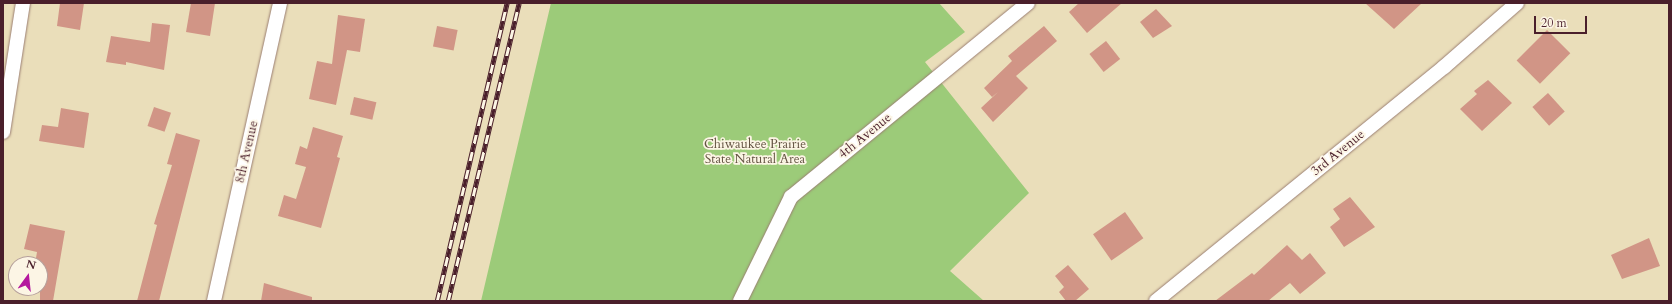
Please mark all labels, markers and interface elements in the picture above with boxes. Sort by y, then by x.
scale bar [1536,8,1589,34]
text: 20 m [1541,15,1567,31]
street label: 4th Avenue [835,110,895,162]
street label: 8th Avenue [232,119,262,185]
street label: 3rd Avenue [1308,127,1368,179]
park label: Chiwaukee Prairie State Natural Area [704,137,806,168]
north arrow [8,256,48,296]
text: N [24,256,38,273]

